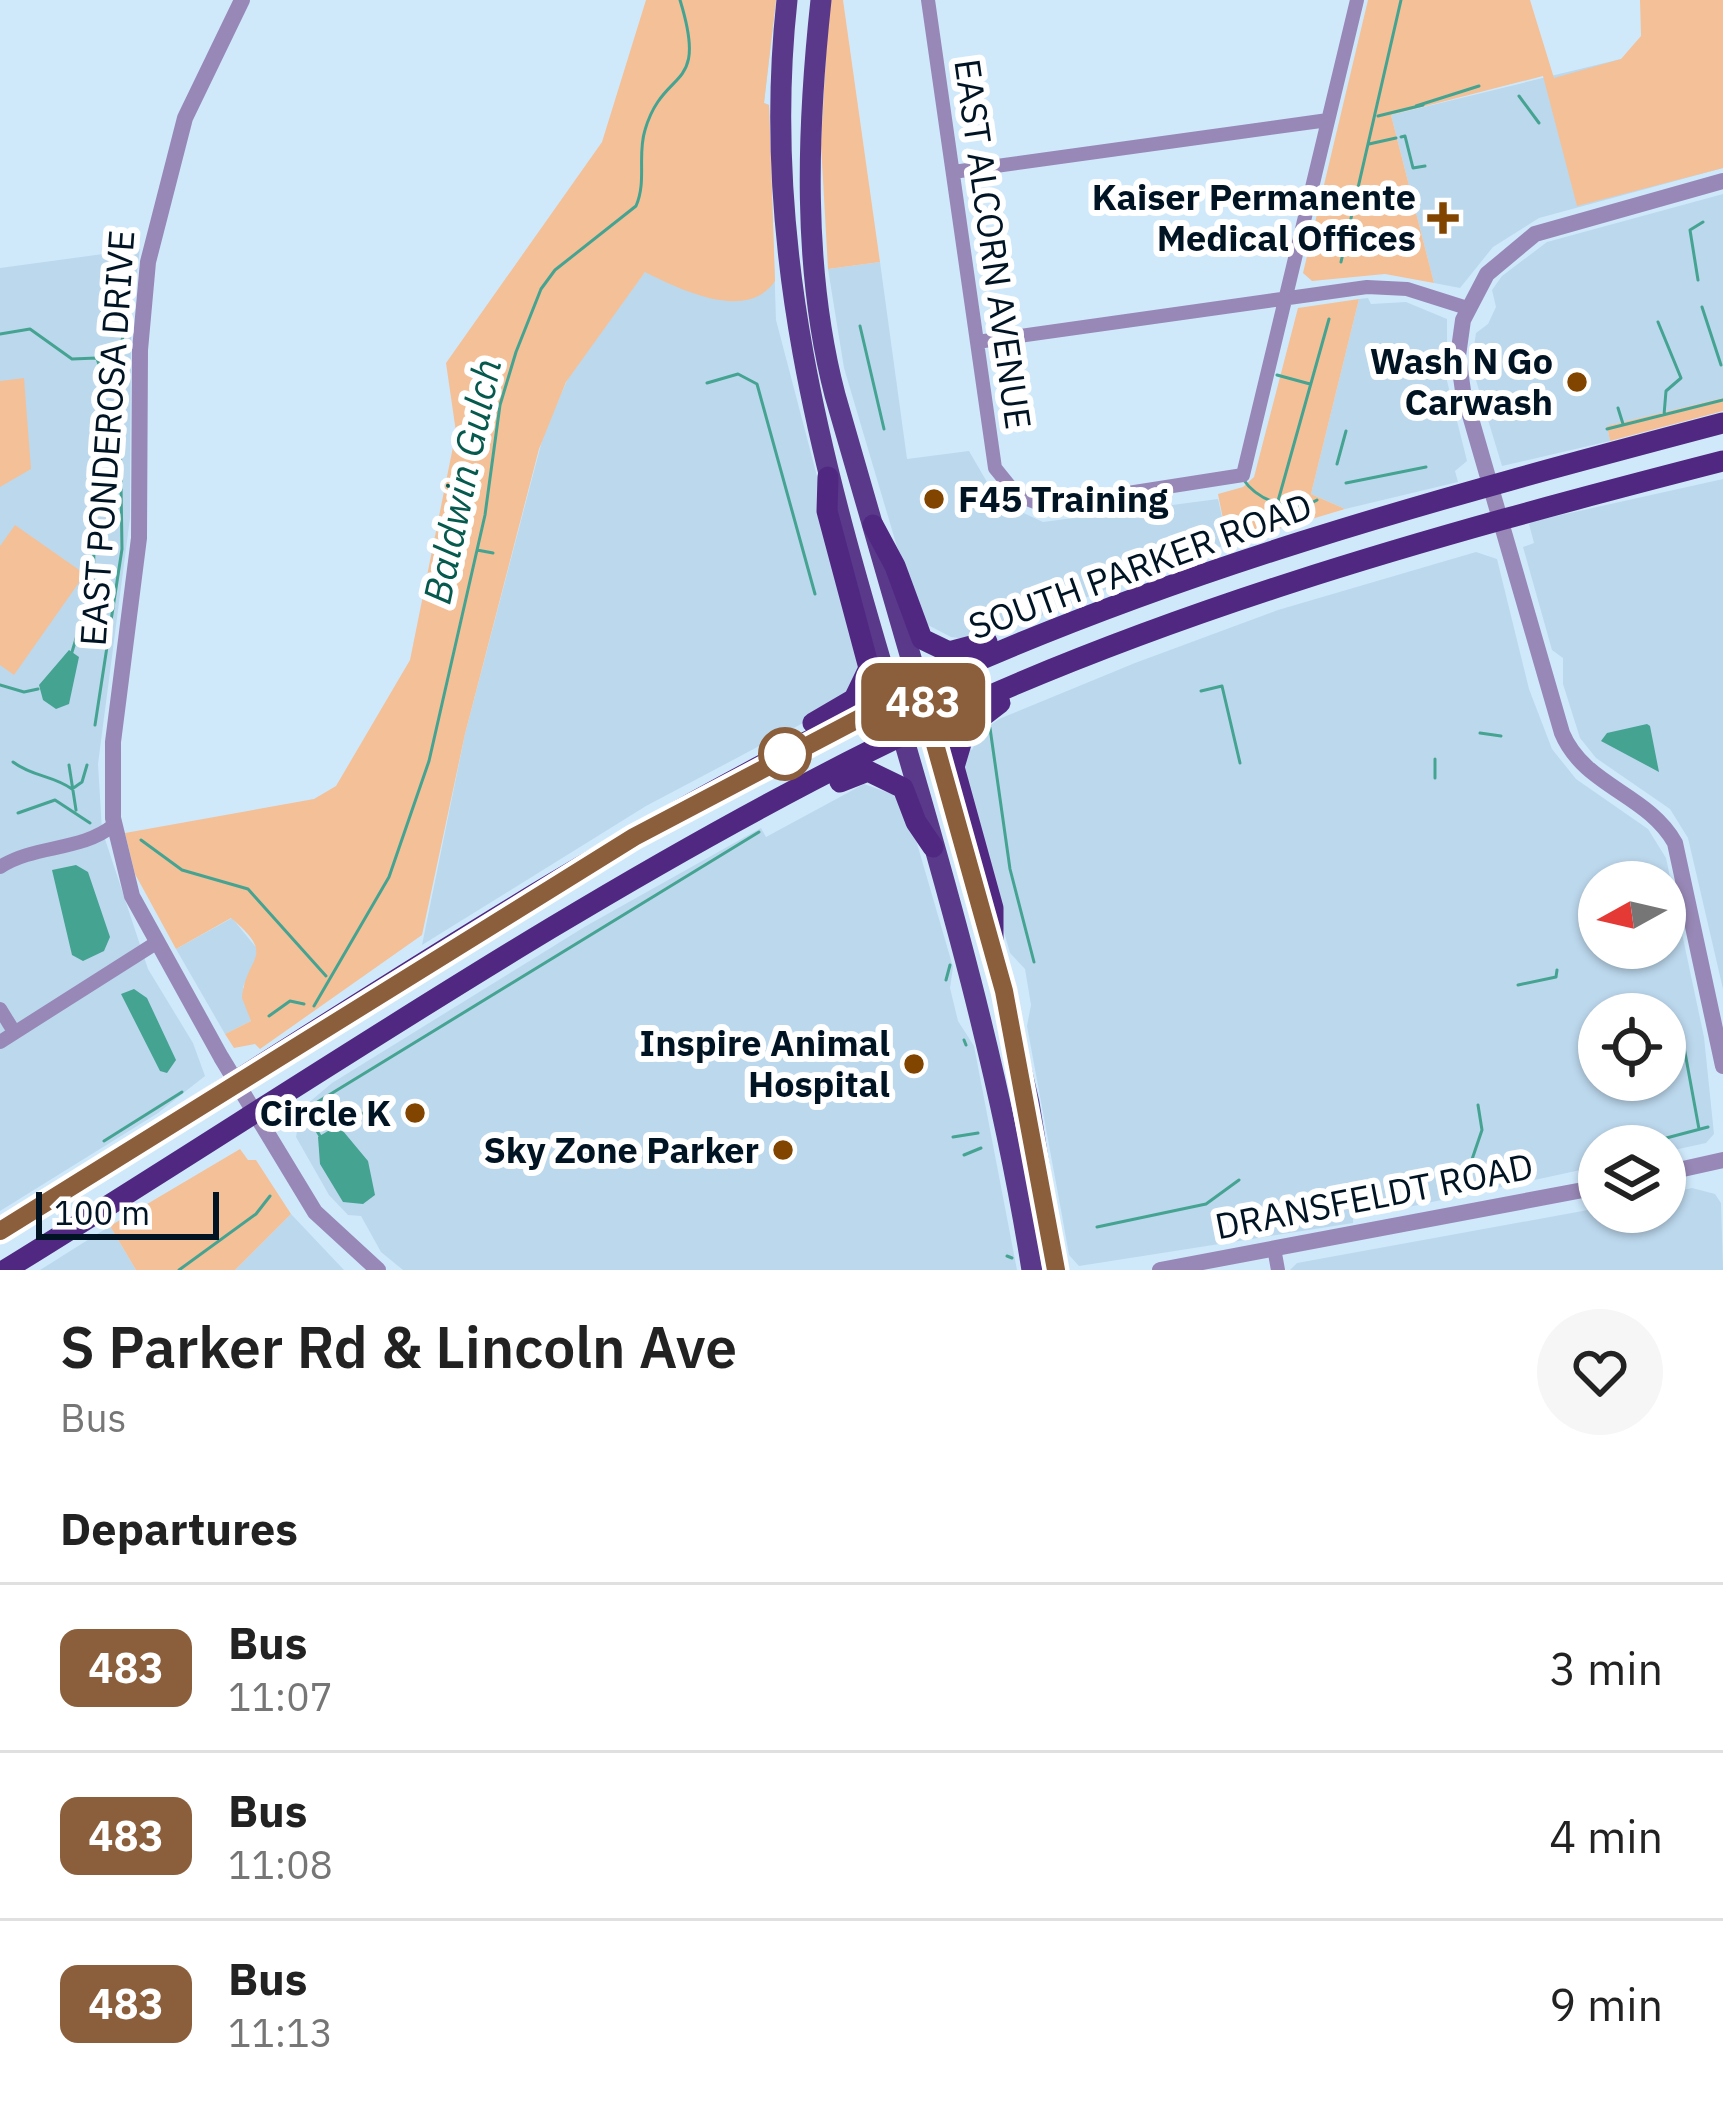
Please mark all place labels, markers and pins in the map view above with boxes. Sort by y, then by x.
place label: Kaiser Permanente Medical Offices [1092,173,1416,261]
marker: Kaiser Permanente Medical Offices [1427,202,1459,234]
place label: Wash N Go Carwash [1370,337,1553,425]
marker: Wash N Go Carwash [1564,369,1590,395]
place label: F45 Training [958,475,1168,522]
marker: F45 Training [921,486,947,512]
unlabelled marker [760,729,810,779]
place label: Inspire Animal Hospital [640,1019,890,1107]
marker: Inspire Animal Hospital [901,1051,927,1077]
place label: Circle K [260,1089,391,1136]
marker: Circle K [402,1100,428,1126]
place label: Sky Zone Parker [483,1126,759,1173]
marker: Sky Zone Parker [770,1137,796,1163]

